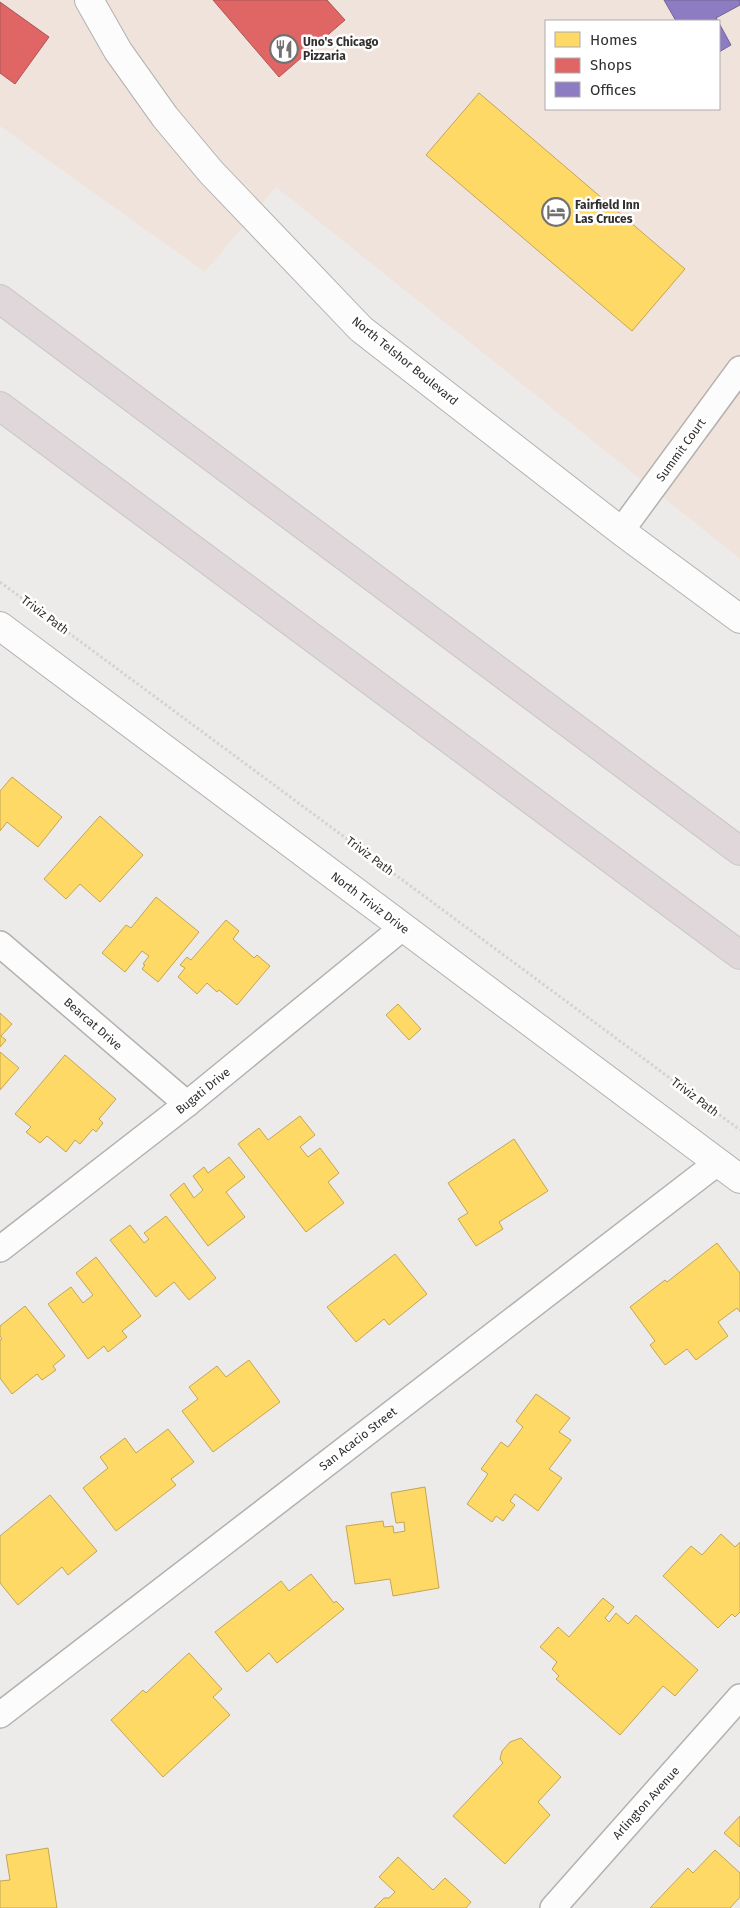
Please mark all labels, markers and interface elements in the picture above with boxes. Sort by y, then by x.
legend [545,20,720,110]
text: Homes [590,31,637,49]
restaurant icon: Uno's Chicago Pizzaria [269,34,299,64]
place label: Uno's Chicago Pizzaria [303,35,379,63]
text: Shops [590,56,632,74]
text: Offices [590,81,636,99]
hotel icon: Fairfield Inn Las Cruces [541,197,571,227]
place label: Fairfield Inn Las Cruces [575,198,640,226]
street label: North Telshor Boulevard [349,314,461,408]
street label: Summit Court [653,415,709,484]
street label: Triviz Path [19,593,71,637]
street label: Triviz Path [344,834,396,878]
street label: North Triviz Drive [328,869,412,937]
street label: Bearcat Drive [61,995,125,1053]
street label: Bugati Drive [173,1065,233,1117]
street label: Triviz Path [669,1075,721,1119]
street label: San Acacio Street [317,1404,400,1474]
street label: Arlington Avenue [610,1764,682,1842]

